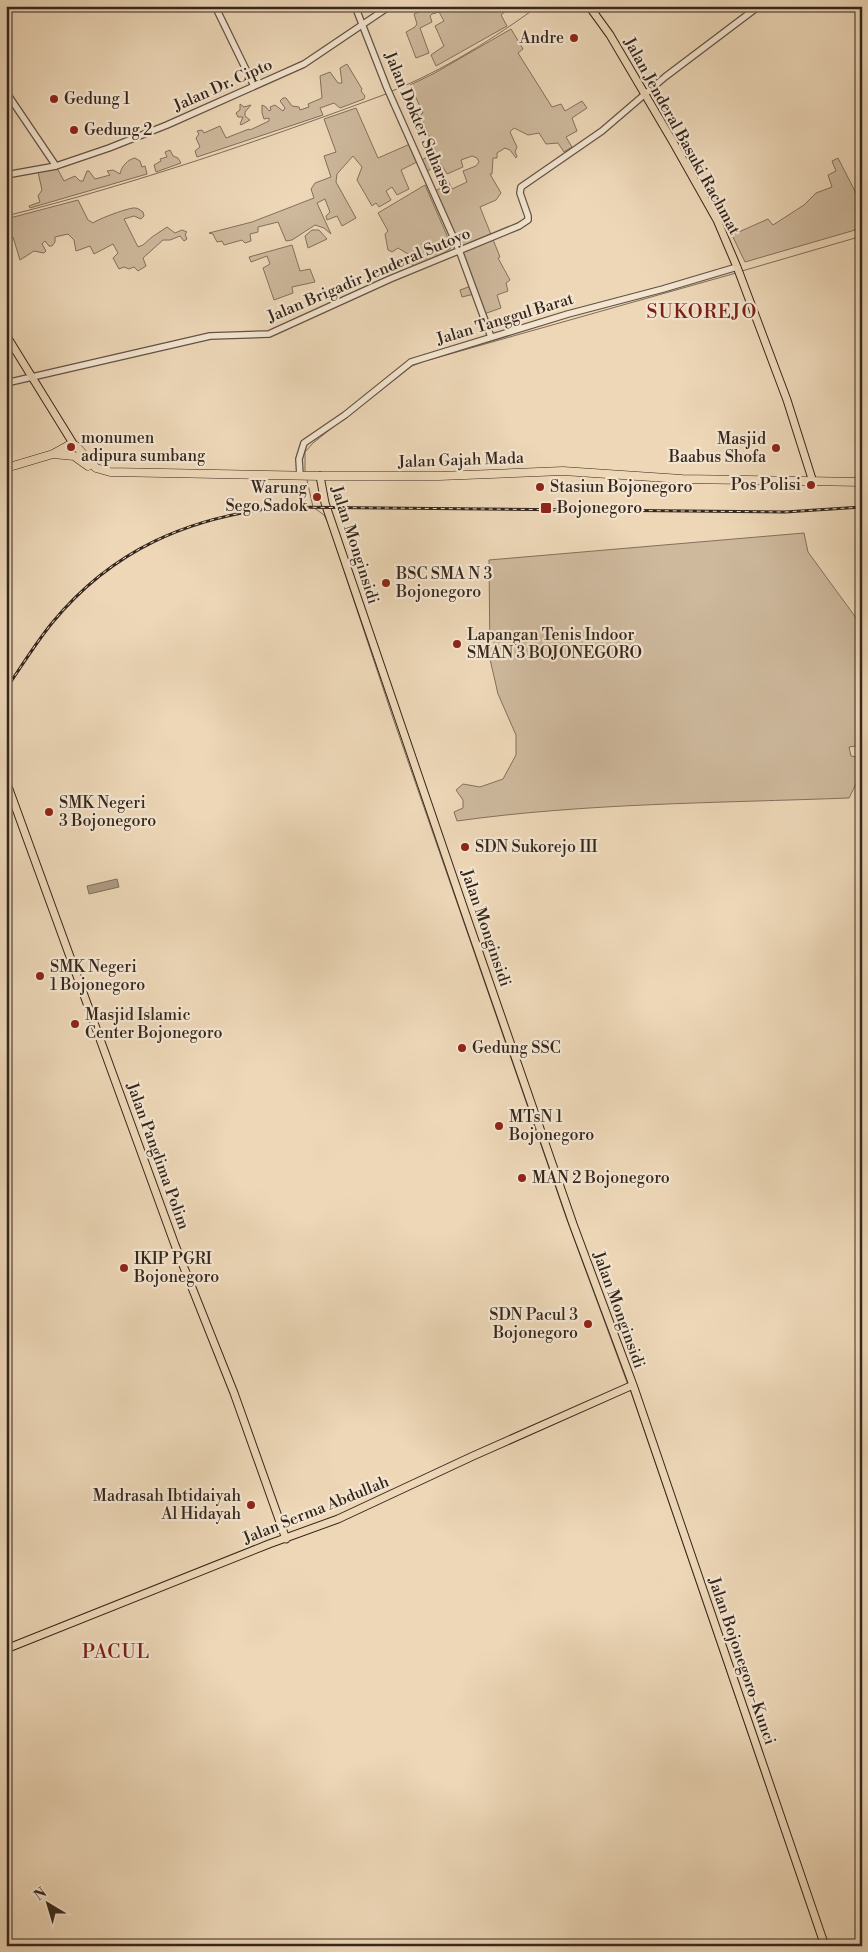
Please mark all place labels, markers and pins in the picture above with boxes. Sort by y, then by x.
place label: Andre [519,28,564,48]
marker: Andre [568,32,580,44]
place label: Gedung 1 [64,89,130,109]
marker: Gedung 1 [48,93,60,105]
place label: Gedung 2 [84,120,152,140]
marker: Gedung 2 [68,124,80,136]
place label: monumen adipura sumbang [81,428,206,466]
place label: Masjid Baabus Shofa [668,429,767,467]
marker: monumen adipura sumbang [65,441,77,453]
marker: Masjid Baabus Shofa [770,442,782,454]
place label: Pos Polisi [731,475,801,495]
place label: Stasiun Bojonegoro [550,477,693,497]
place label: Warung Sego Sadok [225,478,309,516]
marker: Pos Polisi [805,479,817,491]
marker: Stasiun Bojonegoro [534,481,546,493]
marker: Warung Sego Sadok [311,491,323,503]
place label: Bojonegoro [556,498,642,518]
marker: Bojonegoro [539,501,553,515]
place label: BSC SMA N 3 Bojonegoro [395,564,493,602]
marker: BSC SMA N 3 Bojonegoro [380,577,392,589]
place label: Lapangan Tenis Indoor SMAN 3 BOJONEGORO [467,625,642,663]
marker: Lapangan Tenis Indoor SMAN 3 BOJONEGORO [451,638,463,650]
place label: SMK Negeri 3 Bojonegoro [59,793,156,831]
marker: SMK Negeri 3 Bojonegoro [43,806,55,818]
place label: SDN Sukorejo III [475,837,598,857]
marker: SDN Sukorejo III [459,841,471,853]
place label: SMK Negeri 1 Bojonegoro [50,957,145,995]
marker: SMK Negeri 1 Bojonegoro [34,970,46,982]
place label: Masjid Islamic Center Bojonegoro [85,1005,223,1043]
marker: Masjid Islamic Center Bojonegoro [69,1018,81,1030]
place label: Gedung SSC [472,1038,561,1058]
marker: Gedung SSC [456,1042,468,1054]
place label: MTsN 1 Bojonegoro [508,1107,594,1145]
marker: MTsN 1 Bojonegoro [493,1120,505,1132]
place label: MAN 2 Bojonegoro [532,1168,670,1188]
marker: MAN 2 Bojonegoro [516,1172,528,1184]
place label: IKIP PGRI Bojonegoro [133,1249,219,1287]
marker: IKIP PGRI Bojonegoro [118,1262,130,1274]
place label: SDN Pacul 3 Bojonegoro [489,1305,578,1343]
marker: SDN Pacul 3 Bojonegoro [582,1318,594,1330]
place label: Madrasah Ibtidaiyah Al Hidayah [93,1486,241,1524]
marker: Madrasah Ibtidaiyah Al Hidayah [245,1499,257,1511]

